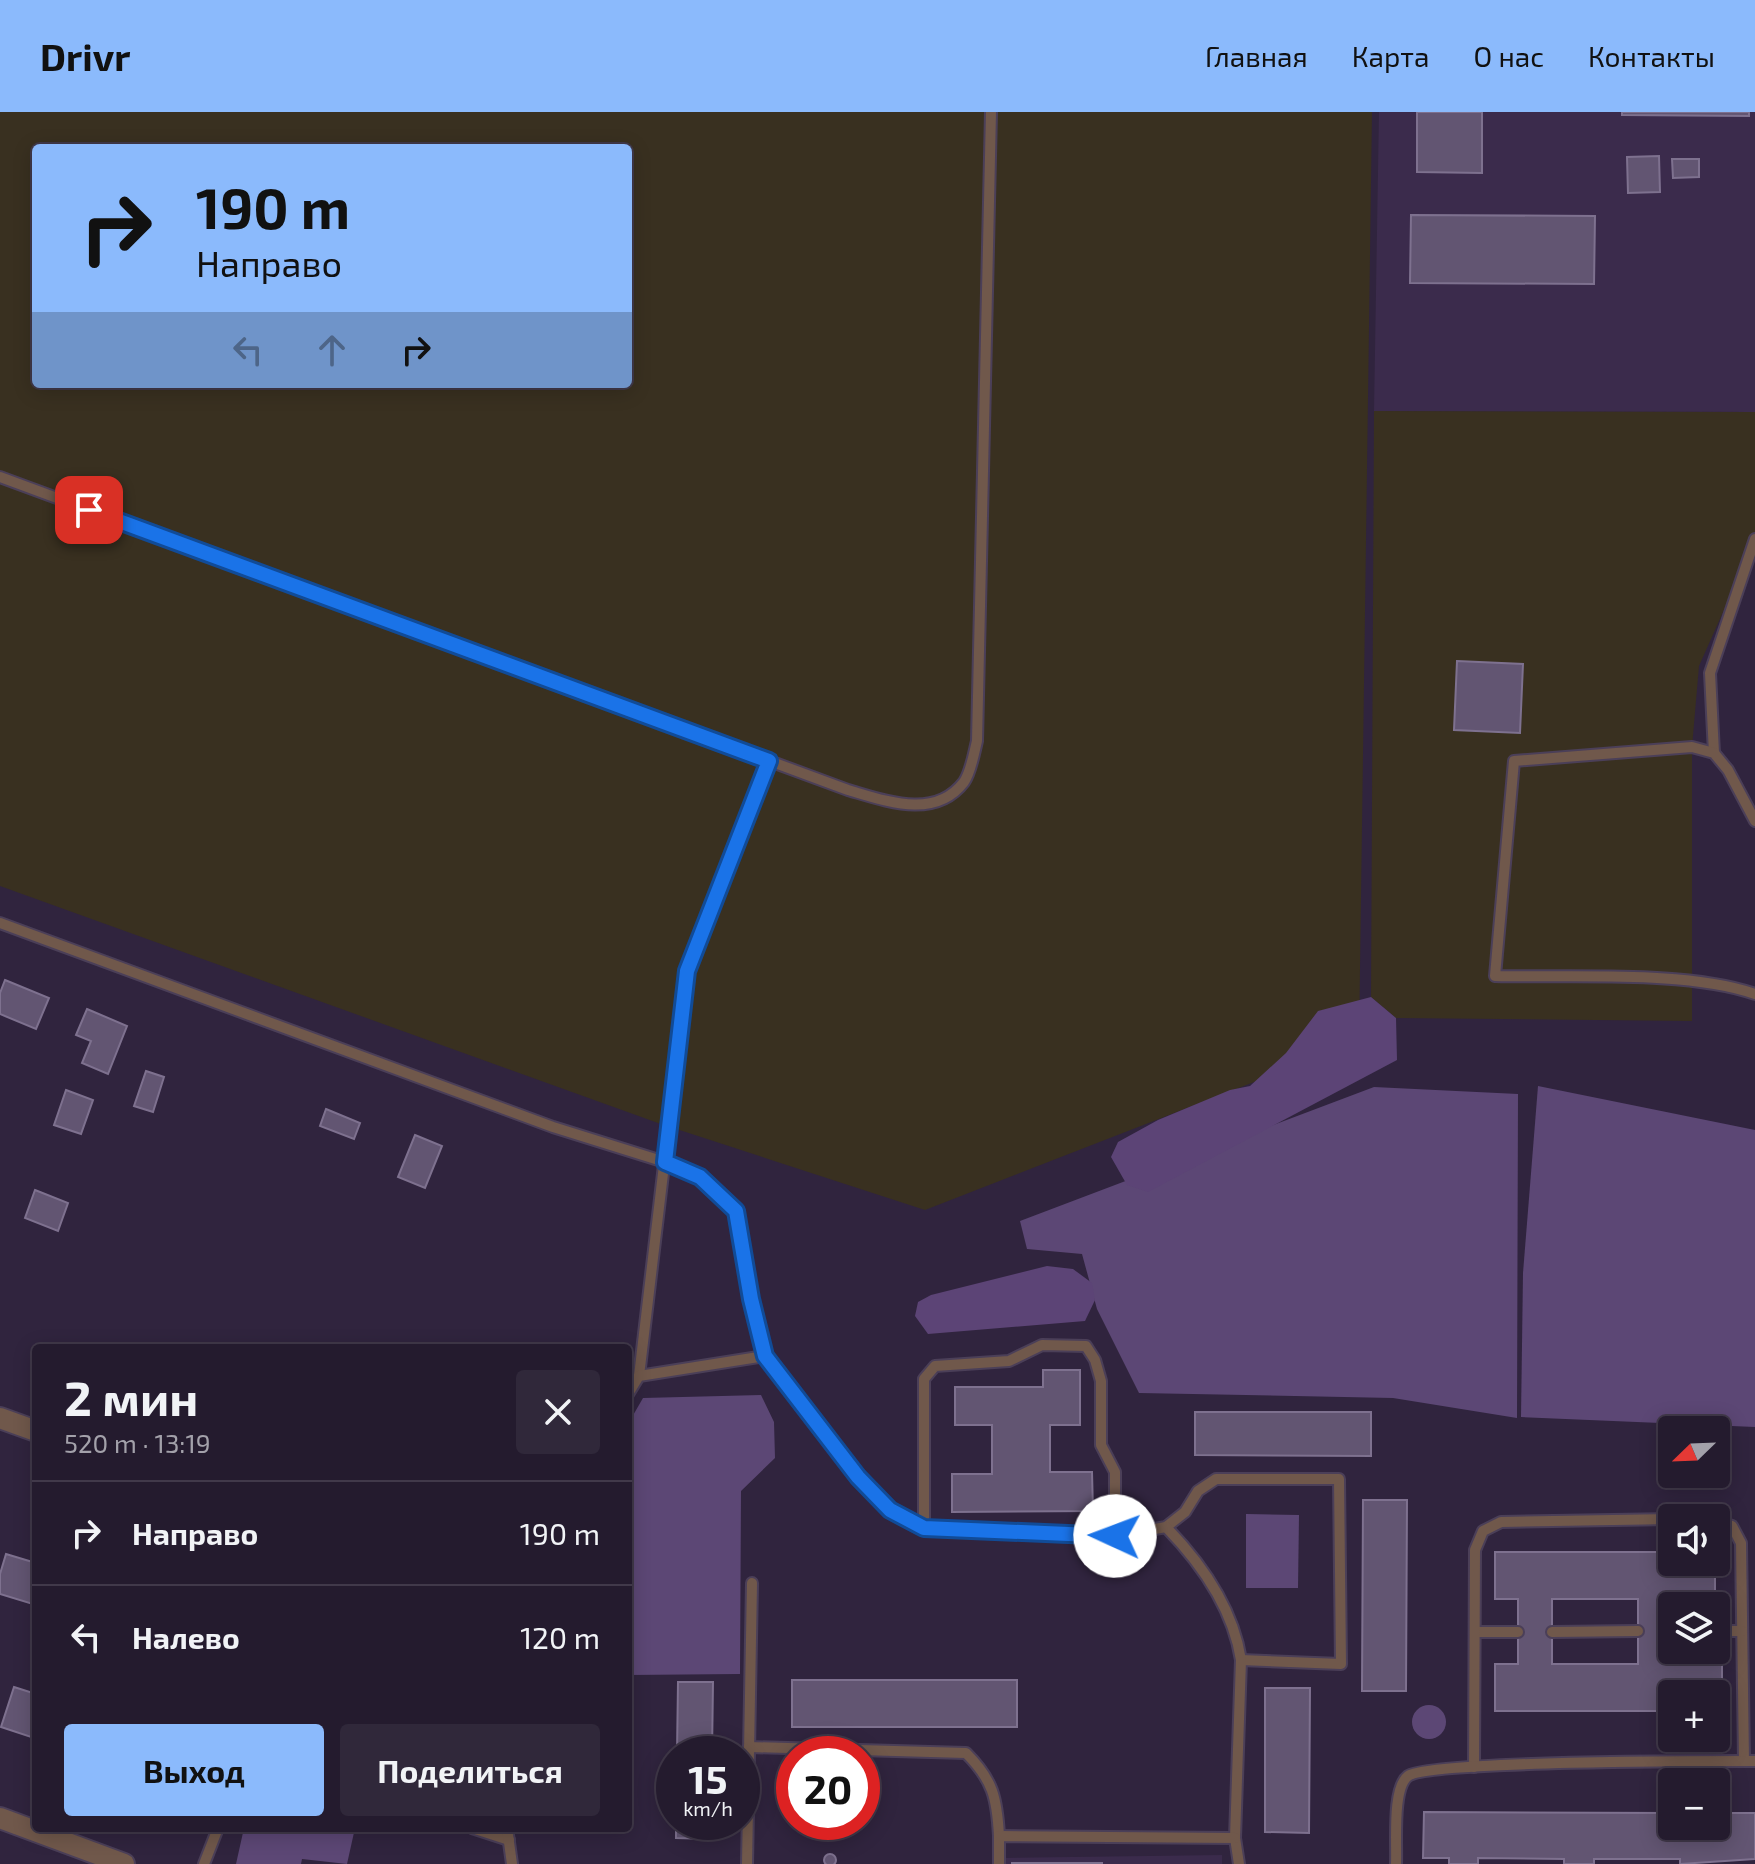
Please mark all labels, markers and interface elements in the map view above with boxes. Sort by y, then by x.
text: Drivr [40,33,130,79]
text: Главная [1205,39,1308,73]
text: Карта [1352,39,1430,73]
text: О нас [1474,39,1544,73]
text: Контакты [1588,39,1715,73]
text: 190 m [196,173,350,240]
icon: right [64,176,168,280]
text: Направо [196,241,342,284]
icon: left [226,328,270,372]
icon: ahead [310,328,354,372]
icon: right [394,328,438,372]
pin [55,476,123,544]
icon: arrive [67,488,111,532]
text: 2 мин [64,1368,198,1426]
button: close [516,1370,600,1454]
north arrow [1658,1416,1730,1488]
map controls [1658,1416,1730,1840]
text: 520 m · 13:19 [64,1427,211,1458]
position arrow [1073,1494,1157,1578]
button: sound [1658,1504,1730,1576]
icon: right [64,1511,108,1555]
text: Направо [132,1515,258,1551]
text: 190 m [520,1515,600,1551]
button: layers [1658,1592,1730,1664]
icon: left [64,1615,108,1659]
text: Налево [132,1619,240,1655]
text: 120 m [520,1619,600,1655]
button: + [1658,1680,1730,1752]
button: Выход [64,1724,324,1816]
button: Поделиться [340,1724,600,1816]
speed limit sign: 20 [776,1736,880,1840]
text: 15 [688,1754,728,1802]
button: − [1658,1768,1730,1840]
text: km/h [683,1796,733,1820]

